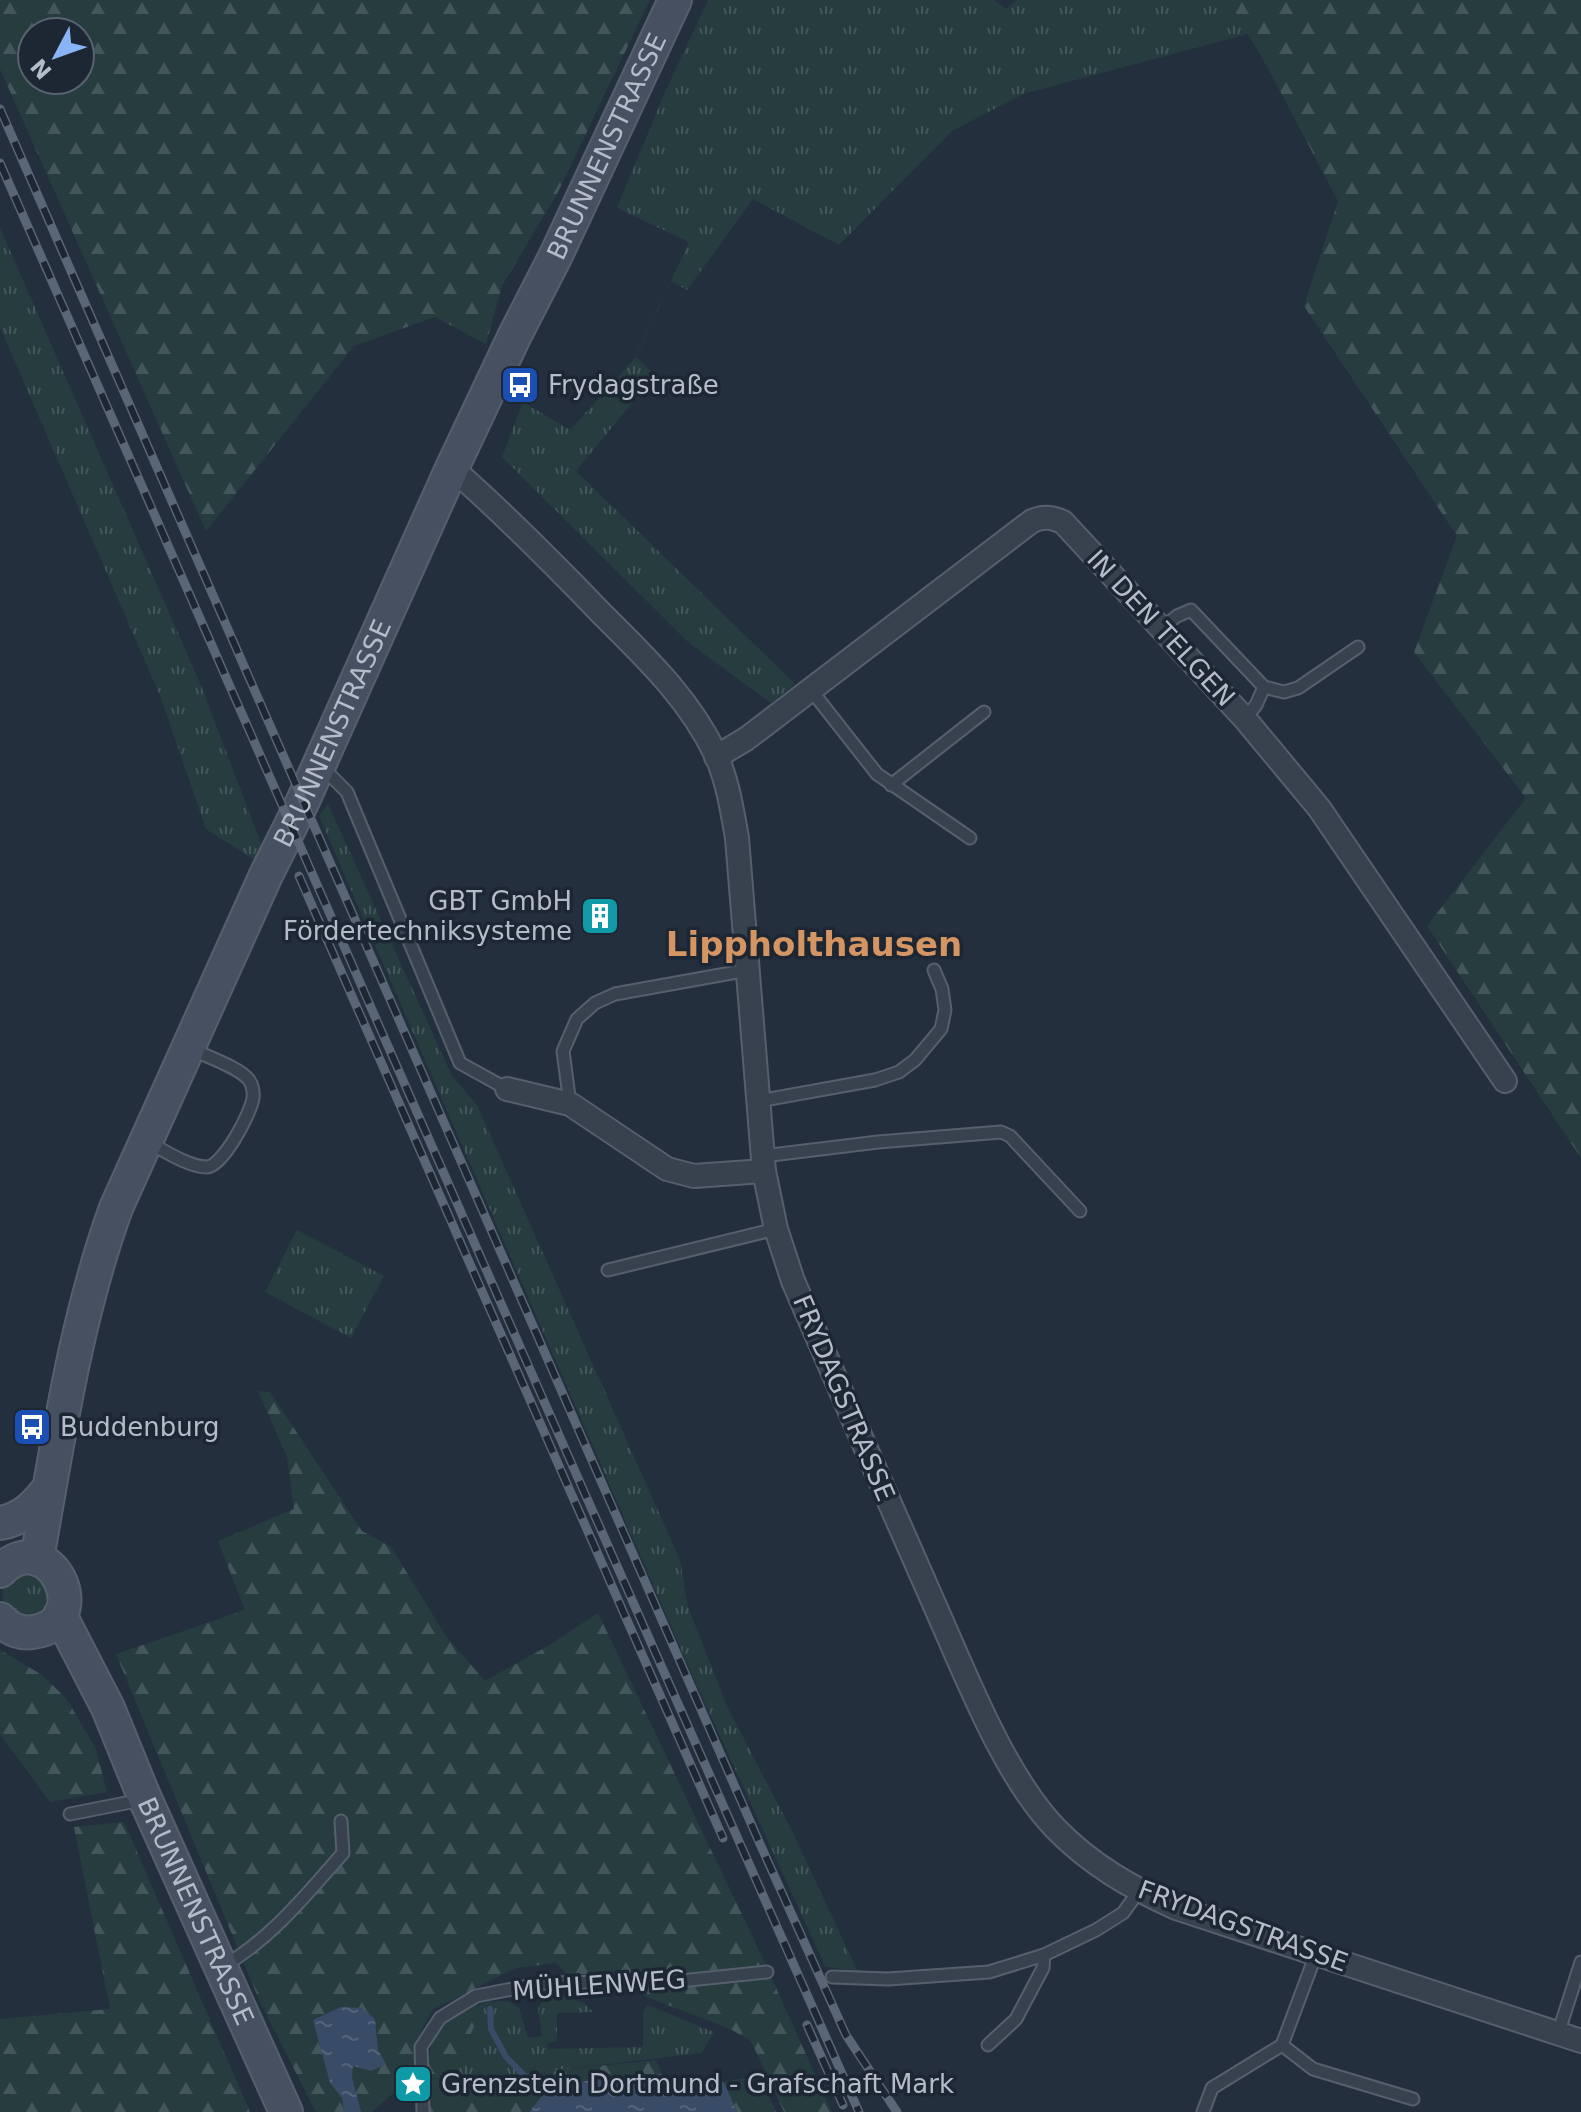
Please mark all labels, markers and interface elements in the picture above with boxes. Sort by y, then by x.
north arrow [16,16,96,96]
street label: BRUNNENSTRASSE [541,28,672,264]
text: N [26,54,57,84]
bus stop icon: Frydagstraße [499,364,541,406]
place label: Frydagstraße [548,370,719,400]
street label: IN DEN TELGEN [1081,544,1241,712]
street label: BRUNNENSTRASSE [267,615,397,852]
place label: GBT GmbH Fördertechniksysteme [283,886,572,946]
building icon: GBT GmbH Fördertechniksysteme [579,895,621,937]
district label: Lippholthausen [666,924,962,964]
street label: FRYDAGSTRASSE [787,1290,901,1506]
bus stop icon: Buddenburg [11,1406,53,1448]
place label: Buddenburg [60,1412,220,1442]
street label: BRUNNENSTRASSE [131,1793,260,2030]
street label: FRYDAGSTRASSE [1134,1874,1352,1978]
street label: MÜHLENWEG [511,1963,687,2006]
place icon: Grenzstein Dortmund - Grafschaft Mark [392,2063,434,2105]
place label: Grenzstein Dortmund - Grafschaft Mark [441,2069,954,2099]

